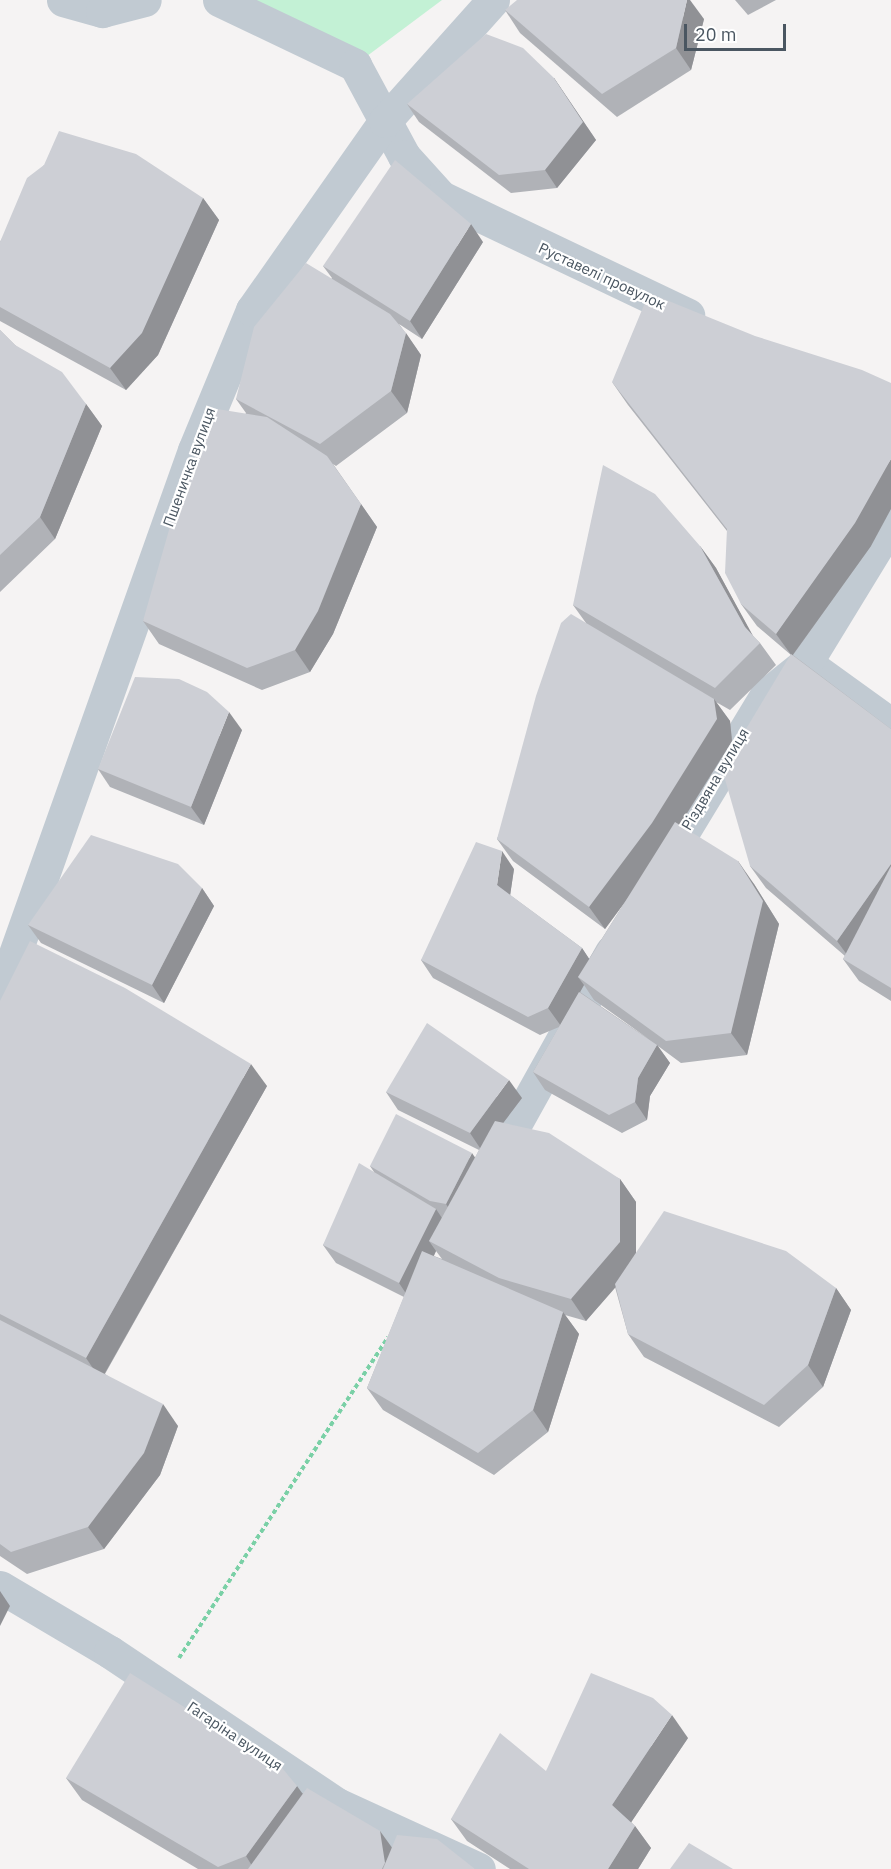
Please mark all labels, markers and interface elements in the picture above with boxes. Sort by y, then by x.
scale bar [687,12,789,50]
text: 20 m [695,23,737,46]
street label: Руставелі провулок [536,239,668,313]
street label: Пшеничка вулиця [159,405,219,529]
street label: Різдвяна вулиця [677,725,753,833]
street label: Гагаріна вулиця [184,1697,286,1775]

